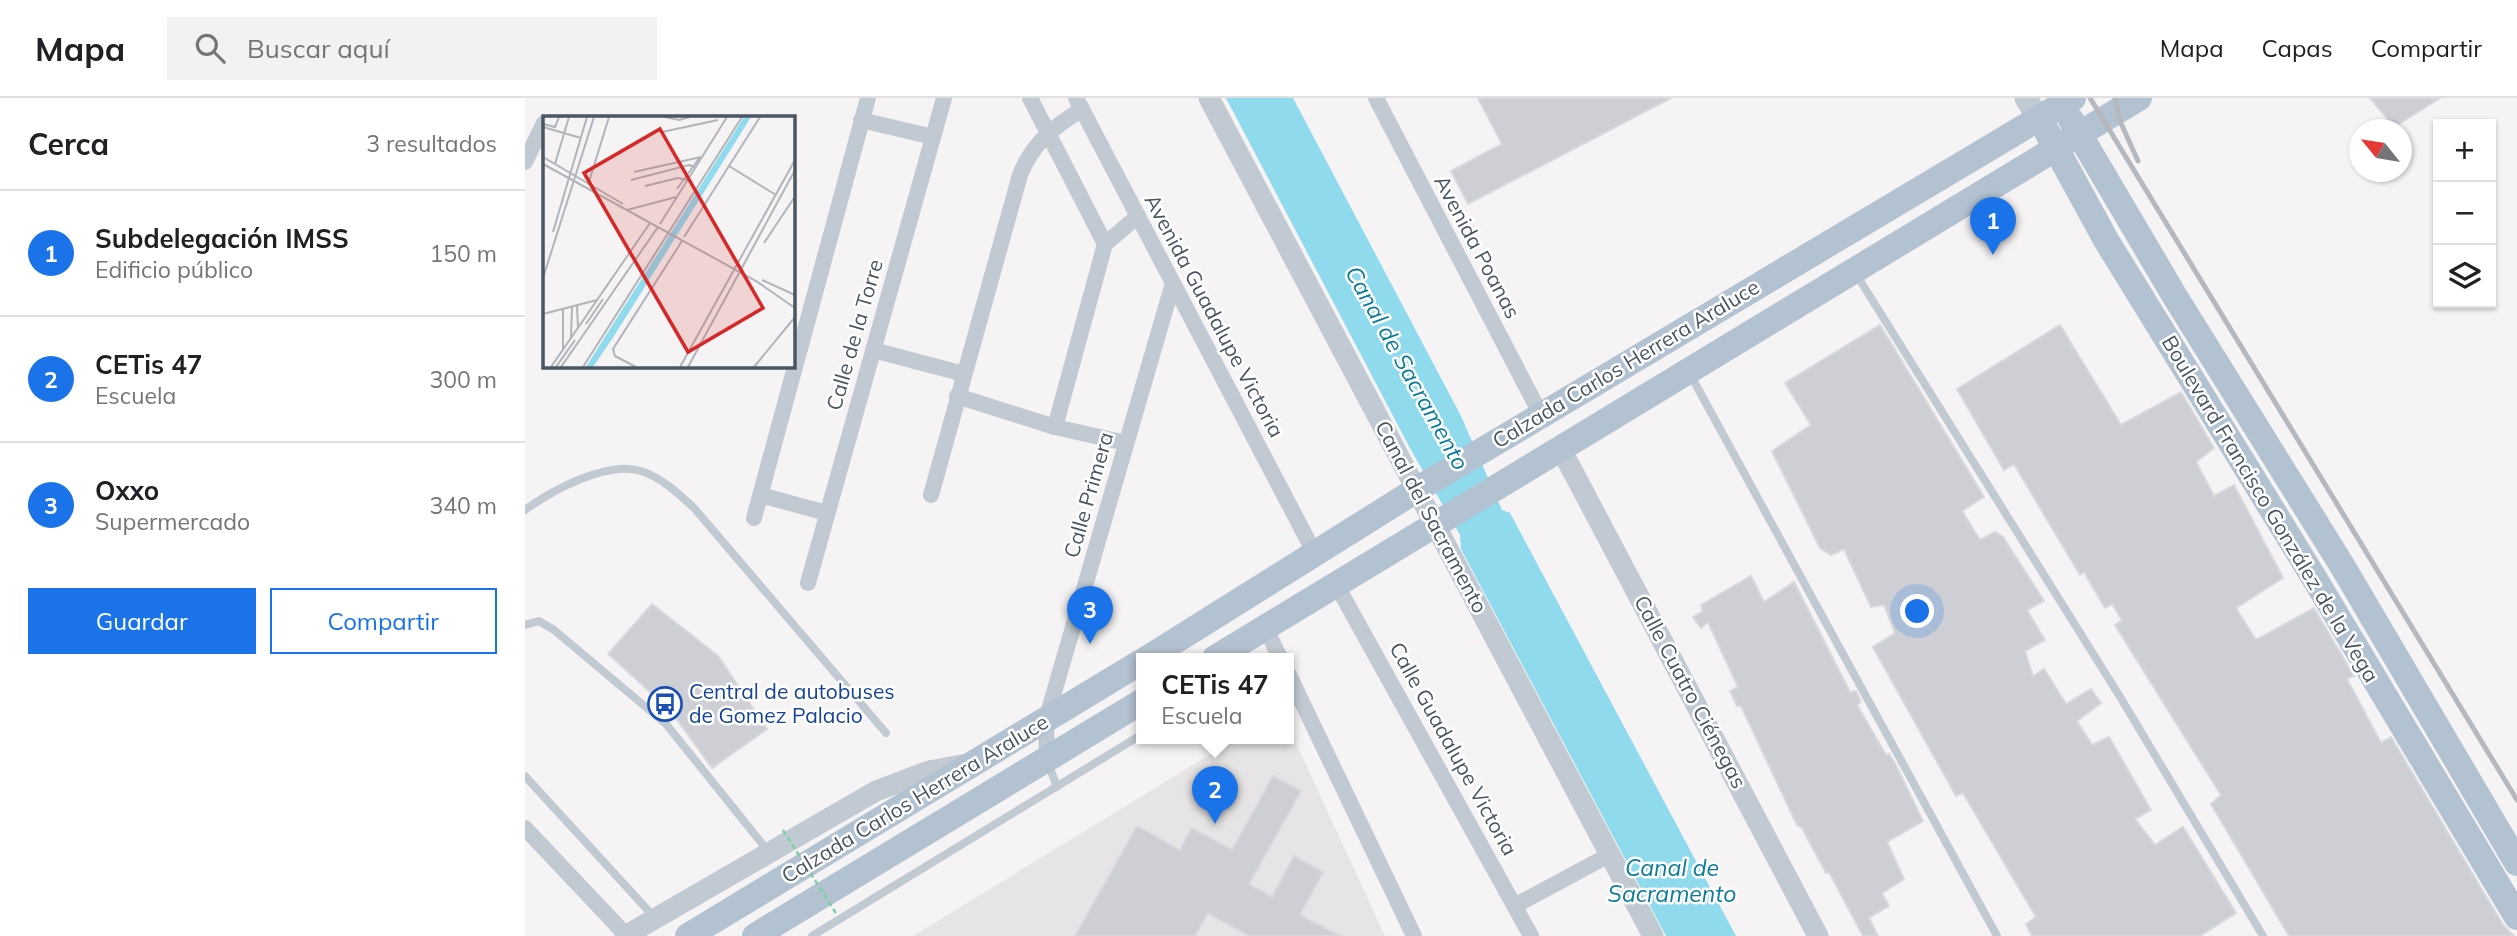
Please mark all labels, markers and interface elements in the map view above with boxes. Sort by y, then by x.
search box [167,17,657,80]
text: Mapa [35,28,125,69]
icon: search [191,29,229,67]
text: Buscar aquí [247,32,390,65]
text: Mapa [2160,33,2224,63]
text: Capas [2262,33,2333,63]
text: Compartir [2371,33,2482,63]
inset map [543,116,795,368]
north arrow [2349,119,2412,182]
map controls [2433,119,2496,308]
button: + [2433,119,2496,182]
text: Cerca [28,125,109,163]
text: 3 resultados [366,129,497,158]
street label: Avenida Poanas [1429,170,1527,323]
button: − [2433,182,2496,245]
street label: Avenida Guadalupe Victoria [1140,189,1290,442]
pin: 1 [1970,197,2016,255]
text: Subdelegación IMSS [95,222,349,255]
text: 1 [44,239,58,268]
text: 150 m [429,239,497,268]
button: layers [2433,245,2496,308]
text: Edificio público [95,255,253,284]
street label: Calle de la Torre [820,256,888,413]
water label: Canal de Sacramento [1339,261,1476,475]
street label: Calzada Carlos Herrera Araluce [1487,273,1764,453]
street label: Boulevard Francisco González de la Vega [2157,330,2385,687]
text: CETis 47 [95,348,202,381]
text: 2 [44,365,58,394]
text: 300 m [429,365,497,394]
text: Escuela [95,381,176,410]
street label: Canal del Sacramento [1370,416,1494,617]
street label: Calle Primera [1058,429,1118,561]
text: Oxxo [95,474,159,507]
text: 3 [44,491,58,520]
text: 340 m [429,491,497,520]
text: Supermercado [95,507,250,536]
pin: 3 [1067,586,1113,644]
button: Guardar [28,588,256,654]
button: Compartir [270,588,497,654]
street label: Calle Cuatro Ciénegas [1629,591,1753,792]
your location [1900,594,1934,628]
street label: Calle Guadalupe Victoria [1384,637,1523,860]
popup [1136,653,1294,744]
text: CETis 47 [1161,668,1269,701]
place label: Central de autobuses de Gomez Palacio [689,678,895,728]
bus stop icon: Central de autobuses de Gomez Palacio [646,685,684,723]
text: Escuela [1161,701,1243,730]
street label: Calzada Carlos Herrera Araluce [776,708,1053,888]
pin: 2 [1192,766,1238,824]
water label: Canal de Sacramento [1608,853,1736,908]

